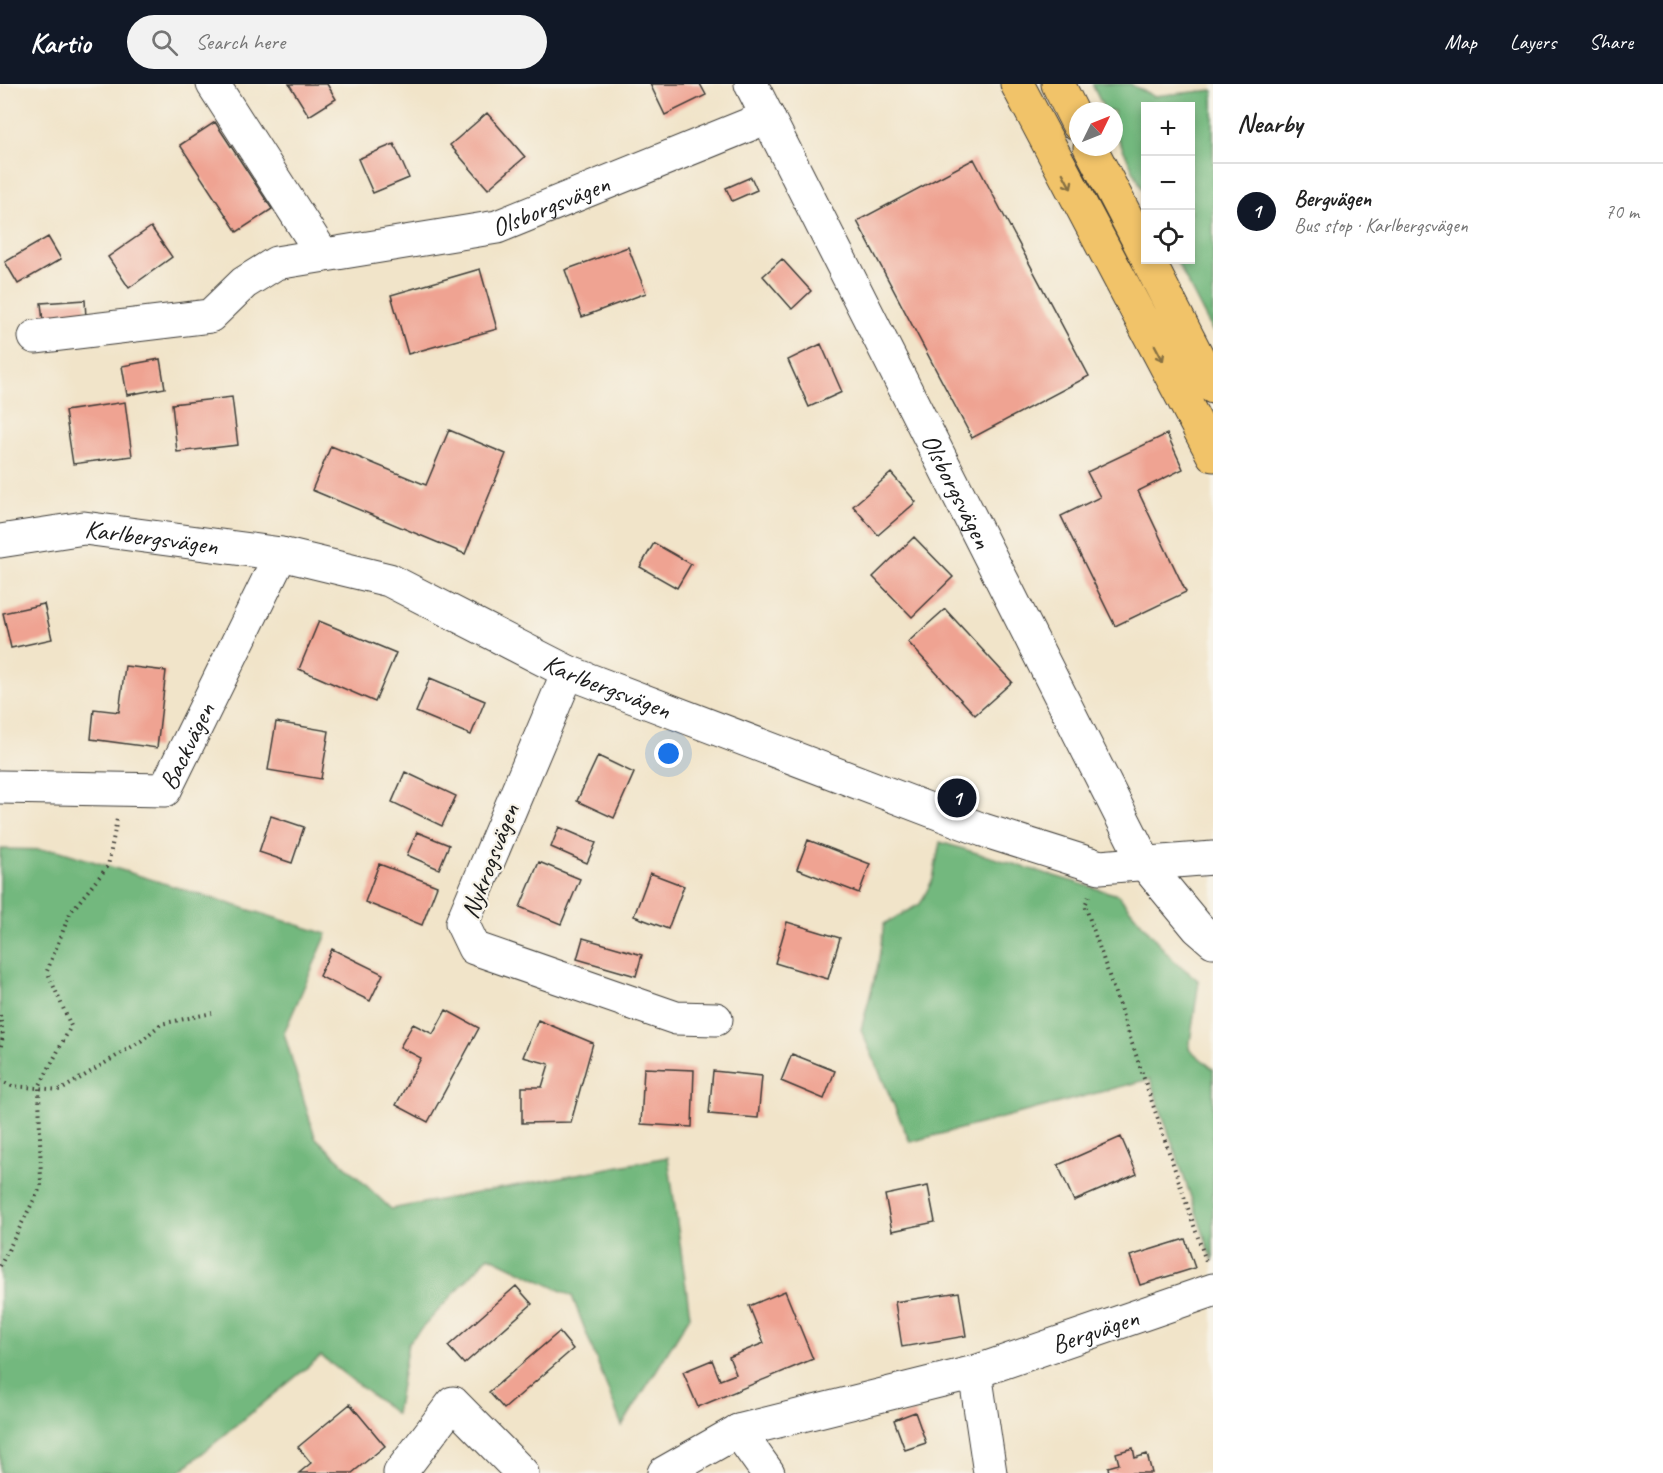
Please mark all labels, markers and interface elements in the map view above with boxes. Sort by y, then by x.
search box [127,15,547,69]
text: Kartio [30,25,91,60]
icon: search [148,26,181,59]
text: Search here [196,28,285,56]
text: Map [1444,29,1477,55]
text: Layers [1510,29,1556,55]
text: Share [1589,29,1633,55]
north arrow [1069,102,1123,156]
map controls [1141,102,1195,264]
button: + [1141,102,1195,156]
text: Nearby [1237,107,1302,140]
button: − [1141,156,1195,210]
street label: Olsborgsvägen [487,167,614,244]
one-way arrow [1062,171,1073,189]
text: Bergvägen [1294,185,1371,213]
text: 1 [1252,199,1261,224]
text: 70 m [1605,199,1639,224]
button: locate [1141,210,1195,264]
text: Bus stop · Karlbergsvägen [1294,213,1468,238]
one-way arrow [1153,344,1165,361]
street label: Olsborgsvägen [914,428,1000,554]
street label: Karlbergsvägen [83,512,220,562]
street label: Karlbergsvägen [538,646,676,726]
street label: Backvägen [151,697,222,795]
your location [654,739,683,768]
pin: 1 [938,776,976,820]
street label: Nykrogsvägen [453,799,527,923]
street label: Bergvägen [1047,1300,1143,1361]

